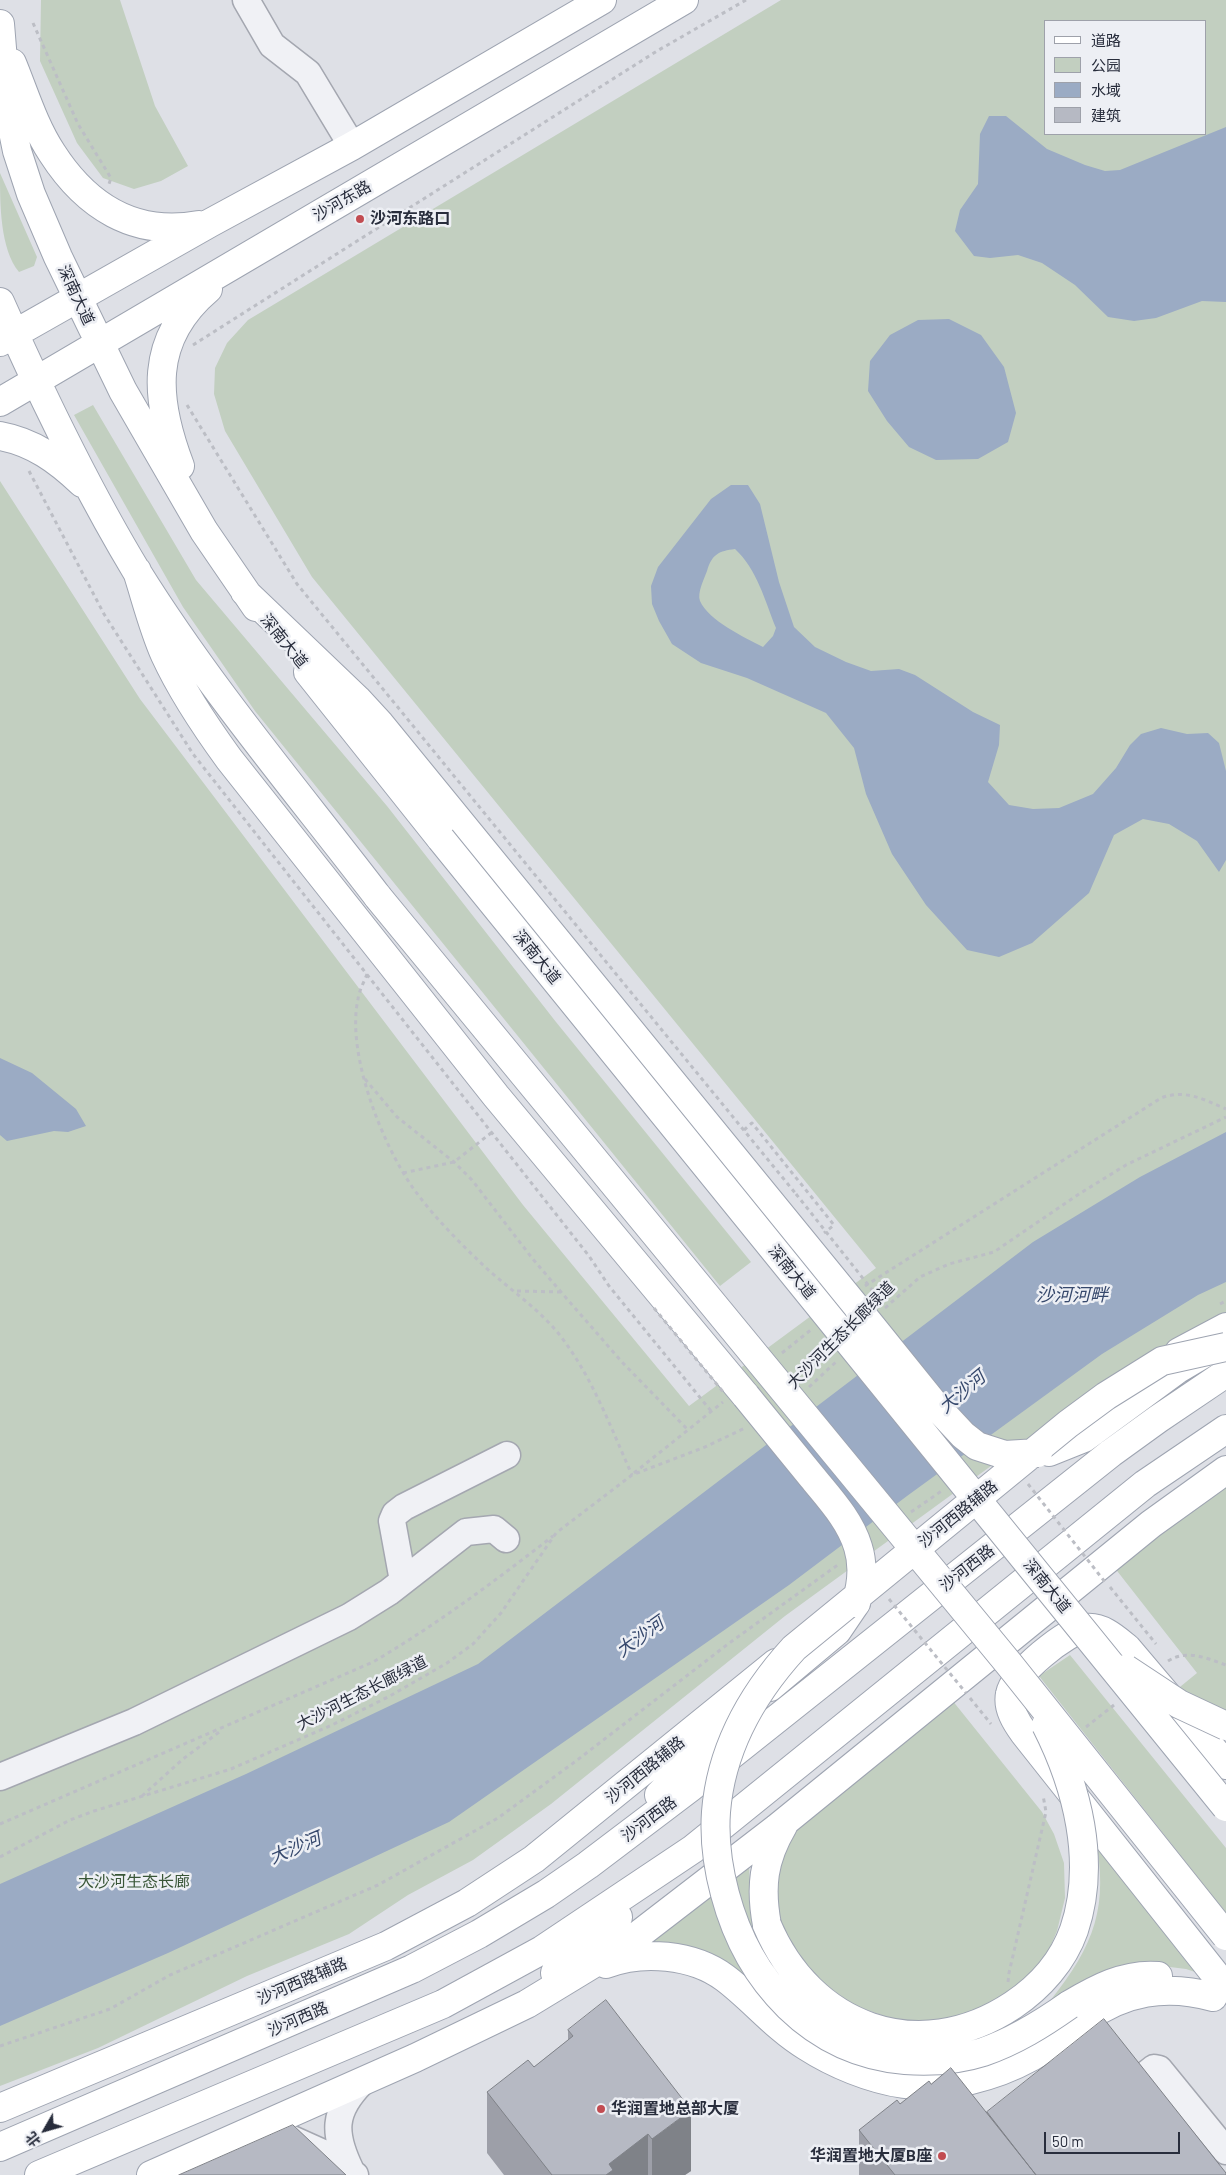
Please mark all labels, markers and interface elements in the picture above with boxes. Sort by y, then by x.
legend [1044,20,1206,135]
text: 道路 [1091,31,1121,49]
text: 公园 [1091,56,1121,74]
text: 水域 [1091,81,1121,99]
text: 建筑 [1091,106,1121,124]
street label: 沙河东路 [309,177,375,225]
place label: 沙河东路口 [370,209,450,229]
marker: 沙河东路口 [354,213,366,225]
street label: 深南大道 [54,262,98,328]
street label: 深南大道 [256,610,312,672]
street label: 深南大道 [509,926,565,988]
street label: 深南大道 [764,1241,820,1303]
street label: 大沙河生态长廊绿道 [783,1277,899,1393]
water label: 沙河河畔 [1036,1284,1108,1306]
water label: 大沙河 [934,1366,990,1418]
street label: 沙河西路辅路 [915,1476,1001,1552]
street label: 沙河西路 [936,1541,998,1595]
street label: 深南大道 [1019,1555,1075,1617]
water label: 大沙河 [612,1612,668,1662]
street label: 大沙河生态长廊绿道 [293,1652,431,1734]
street label: 沙河西路辅路 [602,1732,688,1808]
street label: 沙河西路 [618,1792,680,1846]
water label: 大沙河 [266,1828,324,1868]
park label: 大沙河生态长廊 [78,1872,190,1892]
street label: 沙河西路辅路 [254,1953,350,2009]
street label: 沙河西路 [265,1998,331,2040]
place label: 华润置地总部大厦 [611,2099,739,2119]
marker: 华润置地总部大厦 [595,2103,607,2115]
north arrow [20,2105,70,2155]
scale bar [1046,2122,1182,2154]
text: 北 [22,2129,44,2150]
text: 50 m [1052,2132,1084,2150]
place label: 华润置地大厦B座 [810,2146,932,2166]
marker: 华润置地大厦B座 [936,2150,948,2162]

